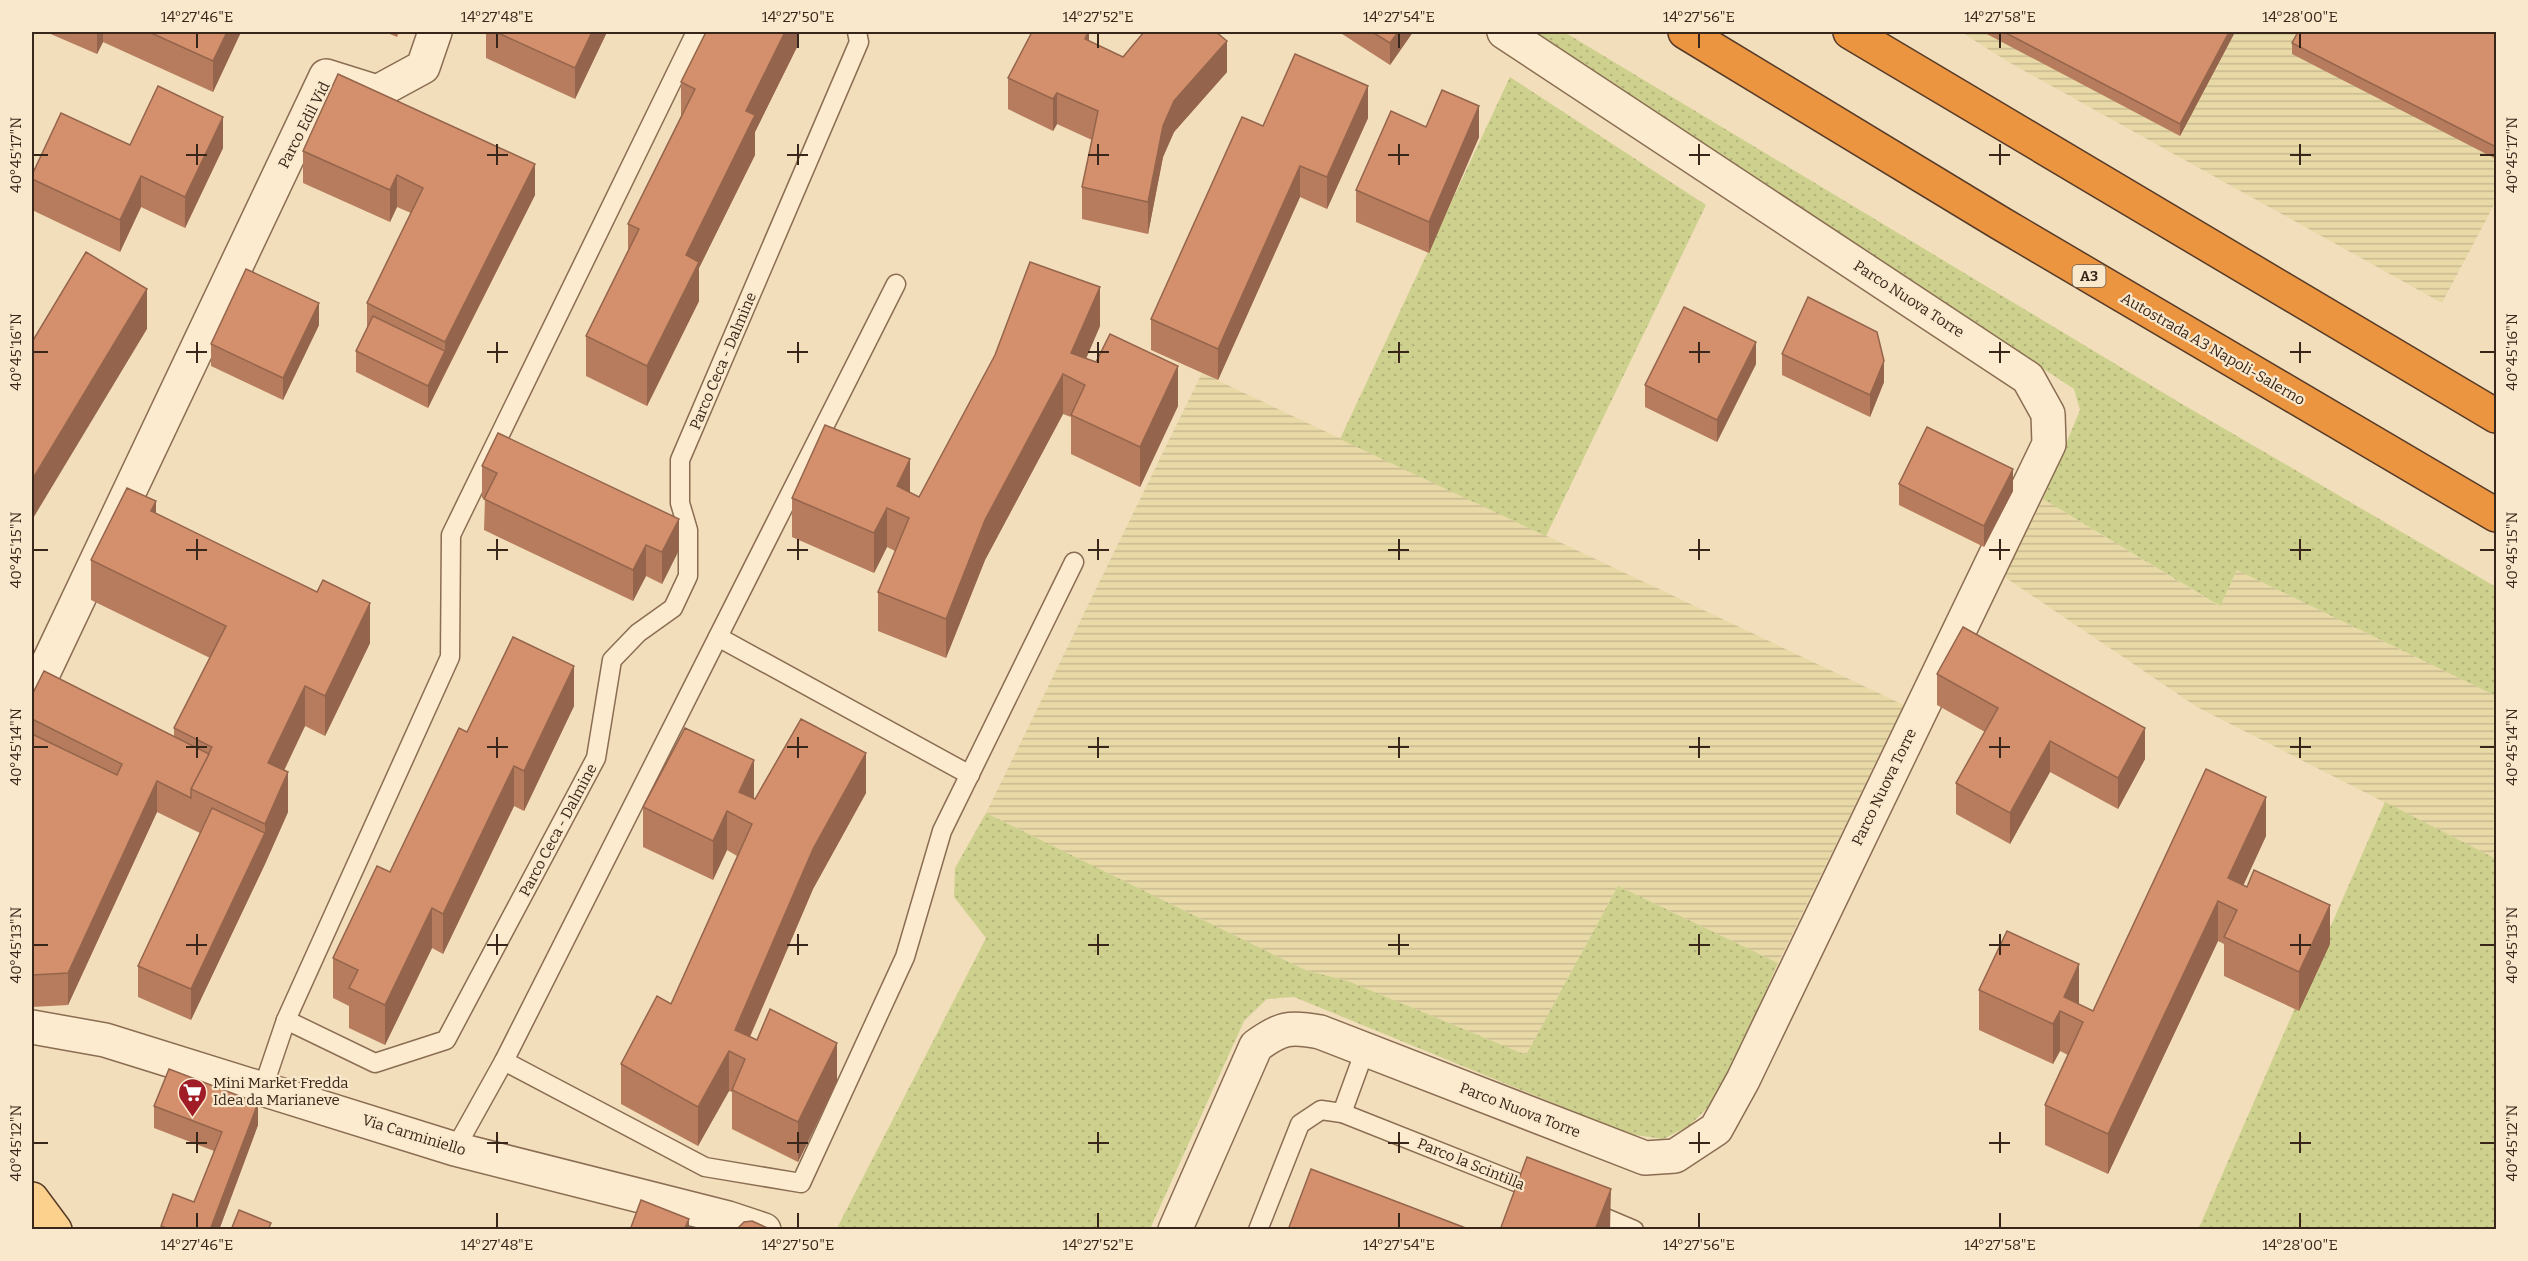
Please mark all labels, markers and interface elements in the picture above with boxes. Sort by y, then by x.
text: 14°27'46"E [161,8,233,26]
text: 14°27'48"E [461,8,533,26]
text: 14°27'50"E [762,8,834,26]
text: 14°27'52"E [1063,8,1133,26]
text: 14°27'54"E [1363,8,1435,26]
text: 14°27'56"E [1663,8,1735,26]
text: 14°27'58"E [1964,8,2036,26]
text: 14°28'00"E [2262,8,2338,26]
street label: Parco Edil Vid [274,79,334,171]
text: 40°45'17"N [7,117,25,193]
text: 40°45'17"N [2503,117,2521,193]
street label: Parco Nuova Torre [1850,257,1968,341]
road number: A3 [2072,265,2106,287]
street label: Autostrada A3 Napoli-Salerno [2118,289,2308,409]
street label: Parco Ceca - Dalmine [686,290,760,432]
text: 40°45'16"N [7,313,25,391]
text: 40°45'16"N [2503,313,2521,391]
text: 40°45'15"N [7,511,25,588]
text: 40°45'15"N [2503,511,2521,588]
text: 40°45'14"N [7,708,25,786]
text: 40°45'14"N [2503,708,2521,786]
street label: Parco Nuova Torre [1848,726,1920,848]
street label: Parco Ceca - Dalmine [515,761,601,899]
text: 40°45'13"N [7,906,25,983]
text: 40°45'13"N [2503,906,2521,983]
place label: Mini Market Fredda Idea da Marianeve [213,1074,349,1109]
supermarket icon: Mini Market Fredda Idea da Marianeve [176,1076,208,1118]
street label: Parco Nuova Torre [1457,1079,1583,1141]
text: 40°45'12"N [7,1104,25,1181]
text: 40°45'12"N [2503,1104,2521,1181]
street label: Via Carminiello [360,1111,468,1159]
street label: Parco la Scintilla [1415,1134,1527,1194]
text: 14°27'46"E [161,1236,233,1254]
text: 14°27'48"E [461,1236,533,1254]
text: 14°27'50"E [762,1236,834,1254]
text: 14°27'52"E [1063,1236,1133,1254]
text: 14°27'54"E [1363,1236,1435,1254]
text: 14°27'56"E [1663,1236,1735,1254]
text: 14°27'58"E [1964,1236,2036,1254]
text: 14°28'00"E [2262,1236,2338,1254]

